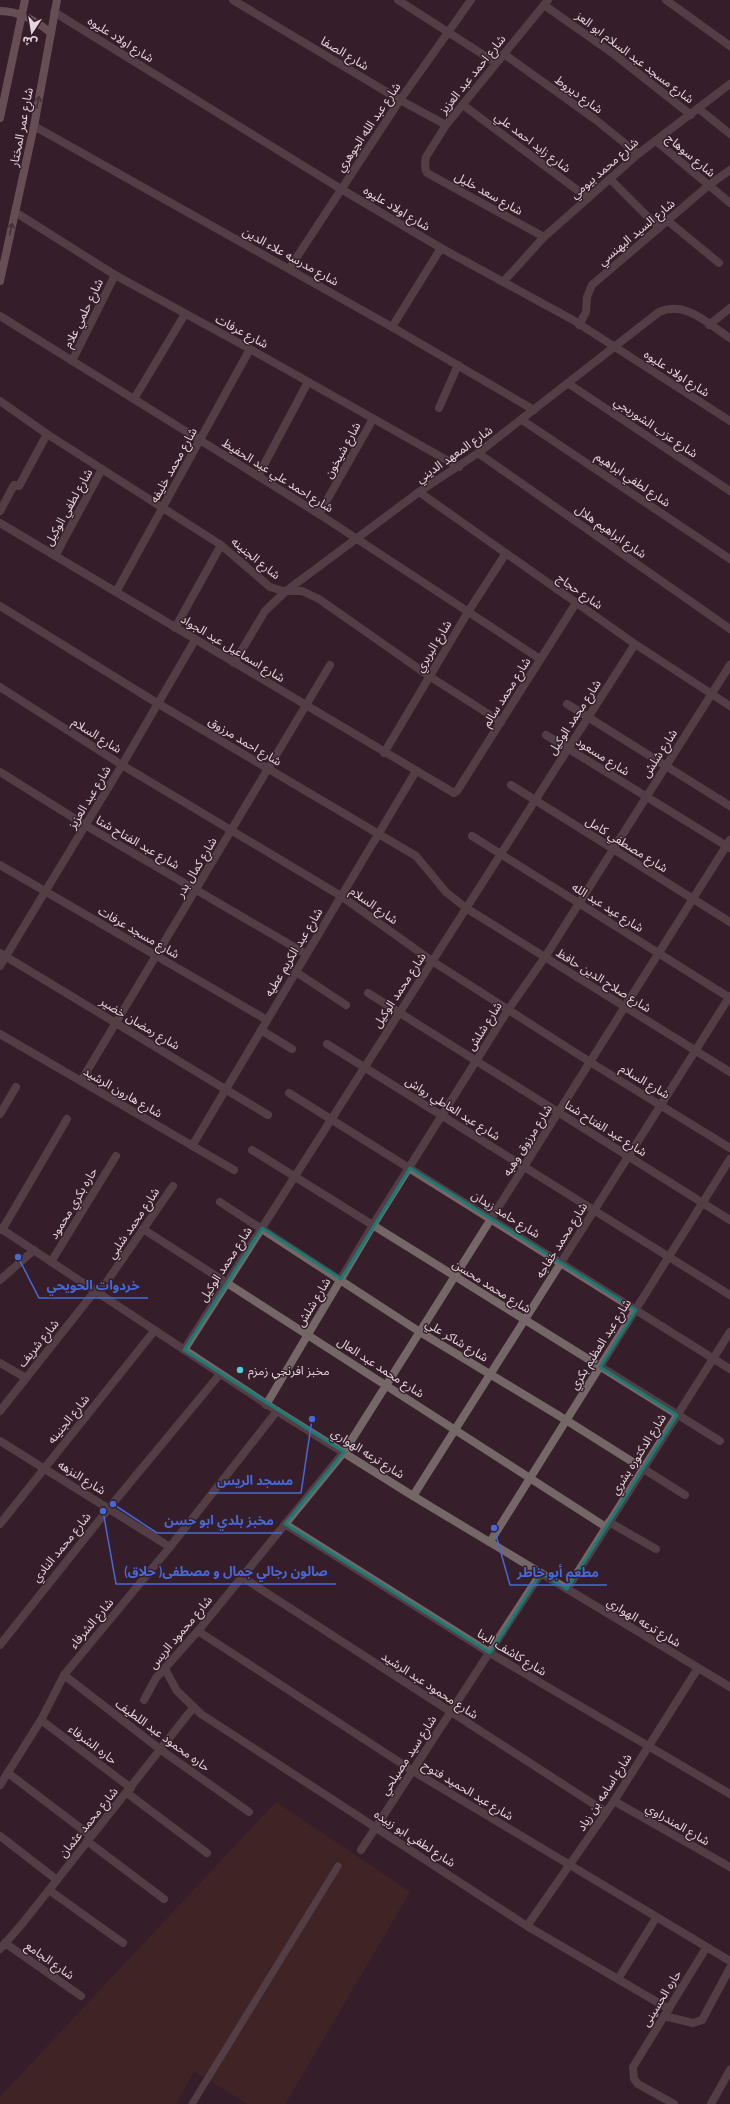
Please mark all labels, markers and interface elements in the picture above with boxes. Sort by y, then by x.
street label: شارع مسجد عبد السلام ابو العز [571,7,697,108]
north arrow [12,12,52,52]
street label: شارع اولاد عليوه [84,13,157,67]
street label: شارع احمد عبد العزيز [435,31,510,119]
text: ش [21,33,39,50]
street label: شارع الصفا [317,33,372,75]
street label: شارع ديروط [551,72,606,118]
street label: شارع عبد الله الجوهري [333,79,406,176]
street label: شارع عمر المختار [6,86,38,169]
one-way arrow [35,96,43,109]
street label: شارع زايد احمد علي [490,109,574,178]
street label: شارع سوهاج [662,130,719,181]
street label: شارع محمد بيومي [567,134,643,204]
street label: شارع سعد خليل [451,168,526,220]
street label: شارع اولاد عليوه [360,182,433,235]
street label: شارع السيد البهنسي [594,195,679,271]
one-way arrow [8,223,16,236]
street label: شارع مدرسه علاء الدين [239,223,342,290]
street label: شارع حلمي علام [60,276,109,351]
street label: شارع عرفات [212,311,271,353]
street label: شارع اولاد عليوه [640,346,713,401]
street label: شارع عزب الشوربجي [610,393,701,463]
street label: شارع شيخون [320,419,365,482]
street label: شارع المعهد الديني [413,422,497,488]
street label: شارع محمد خليفه [146,425,202,506]
street label: شارع احمد علي عبد الحفيظ [218,435,336,518]
street label: شارع لطفي ابراهيم [591,448,673,512]
street label: شارع لطفي الوكيل [41,466,98,549]
street label: شارع ابراهيم هلال [571,501,649,563]
street label: شارع الجنينه [227,534,283,584]
street label: شارع حجاج [553,570,606,614]
street label: شارع اسماعيل عبد الجواد [177,611,288,687]
street label: شارع البربري [412,617,457,676]
street label: شارع محمد سالم [479,654,535,731]
street label: شارع محمد الوكيل [544,677,606,758]
street label: شارع احمد مرزوق [205,713,284,770]
street label: شارع السلام [68,714,125,758]
street label: شارع شلش [638,726,682,781]
street label: شارع مسعود [572,734,633,780]
street label: شارع عبد العزيز [64,763,115,833]
street label: شارع عبد الفتاح شتا [93,812,182,874]
street label: شارع مصطفي كامل [582,813,671,878]
street label: شارع كمال بدر [172,834,221,902]
street label: شارع عيد عبد الله [568,879,647,937]
street label: شارع السلام [346,883,401,929]
street label: شارع مسجد عرفات [95,903,182,963]
street label: شارع عبد الكريم عطيه [261,905,327,1000]
street label: شارع صلاح الدين حافظ [553,945,654,1017]
street label: شارع محمد الوكيل [369,950,431,1031]
street label: شارع رمضان خضير [95,993,183,1054]
street label: شارع شلش [463,999,507,1054]
street label: شارع السلام [616,1060,673,1103]
street label: شارع هارون الرشيد [80,1063,165,1122]
street label: شارع عبد العاطي رواش [401,1073,503,1146]
street label: شارع عبد الفتاح شتا [561,1097,650,1161]
street label: شارع مرزوق وهبه [499,1101,557,1180]
street label: حاره بكري محمود [46,1164,103,1243]
street label: شارع محمد شلبي [104,1184,165,1263]
street label: شارع حامد زيدان [468,1187,543,1243]
street label: شارع محمد خفاجه [532,1199,592,1282]
street label: شارع محمد الوكيل [195,1224,257,1305]
street label: شارع محمد محسن [449,1256,534,1318]
callout: خردوات الحويحي [39,1273,148,1298]
street label: شارع شلش [292,1275,335,1330]
text: خردوات الحويحي [46,1277,140,1296]
street label: شارع عبد العظيم بكري [566,1296,636,1394]
street label: شارع شاكر علي [421,1315,491,1367]
street label: شارع شريف [14,1316,63,1371]
street label: شارع محمد عبد العال [334,1333,427,1402]
place label: مخبز افرنجي زمزم [248,1363,330,1380]
marker: مخبز افرنجي زمزم [235,1365,245,1375]
street label: شارع الجنينه [44,1392,94,1448]
street label: شارع الدكتوره بشري [607,1411,671,1499]
street label: شارع ترعه الهواري [327,1425,407,1484]
street label: شارع النزهه [54,1456,109,1499]
callout: مسجد الريس [209,1468,301,1493]
text: مسجد الريس [217,1472,293,1488]
callout: مخبز بلدي ابو حسن [157,1508,282,1533]
street label: شارع محمد النادي [28,1509,96,1587]
text: مخبز بلدي ابو حسن [164,1512,274,1531]
callout: صالون رجالي جمال و مصطفى( حلاق) [116,1559,336,1584]
callout: مطعم أبو خاطر [510,1560,607,1585]
text: صالون رجالي جمال و مصطفى( حلاق) [124,1563,328,1582]
text: مطعم أبو خاطر [516,1564,599,1583]
street label: شارع محمود الريس [145,1592,217,1673]
street label: شارع ترعه الهواري [603,1594,684,1652]
street label: شارع الشرفاء [66,1595,118,1652]
street label: شارع كاشف البنا [474,1625,549,1680]
street label: شارع محمود عبد الرشيد [378,1648,481,1723]
street label: حاره محمود عبد اللطيف [113,1696,213,1774]
street label: شارع سيد مصيلحي [377,1712,442,1799]
street label: حاره الشرفاء [66,1721,120,1767]
street label: شارع اسامه بن زياد [573,1750,636,1835]
street label: شارع عبد الحميد فتوح [419,1757,516,1825]
street label: شارع محمد عثمان [55,1784,122,1861]
street label: شارع المندراوي [642,1800,713,1851]
street label: شارع لطفي ابو زبيده [370,1806,458,1872]
street label: شارع الجامع [22,1938,77,1984]
street label: حاره الحسينى [638,1967,684,2029]

